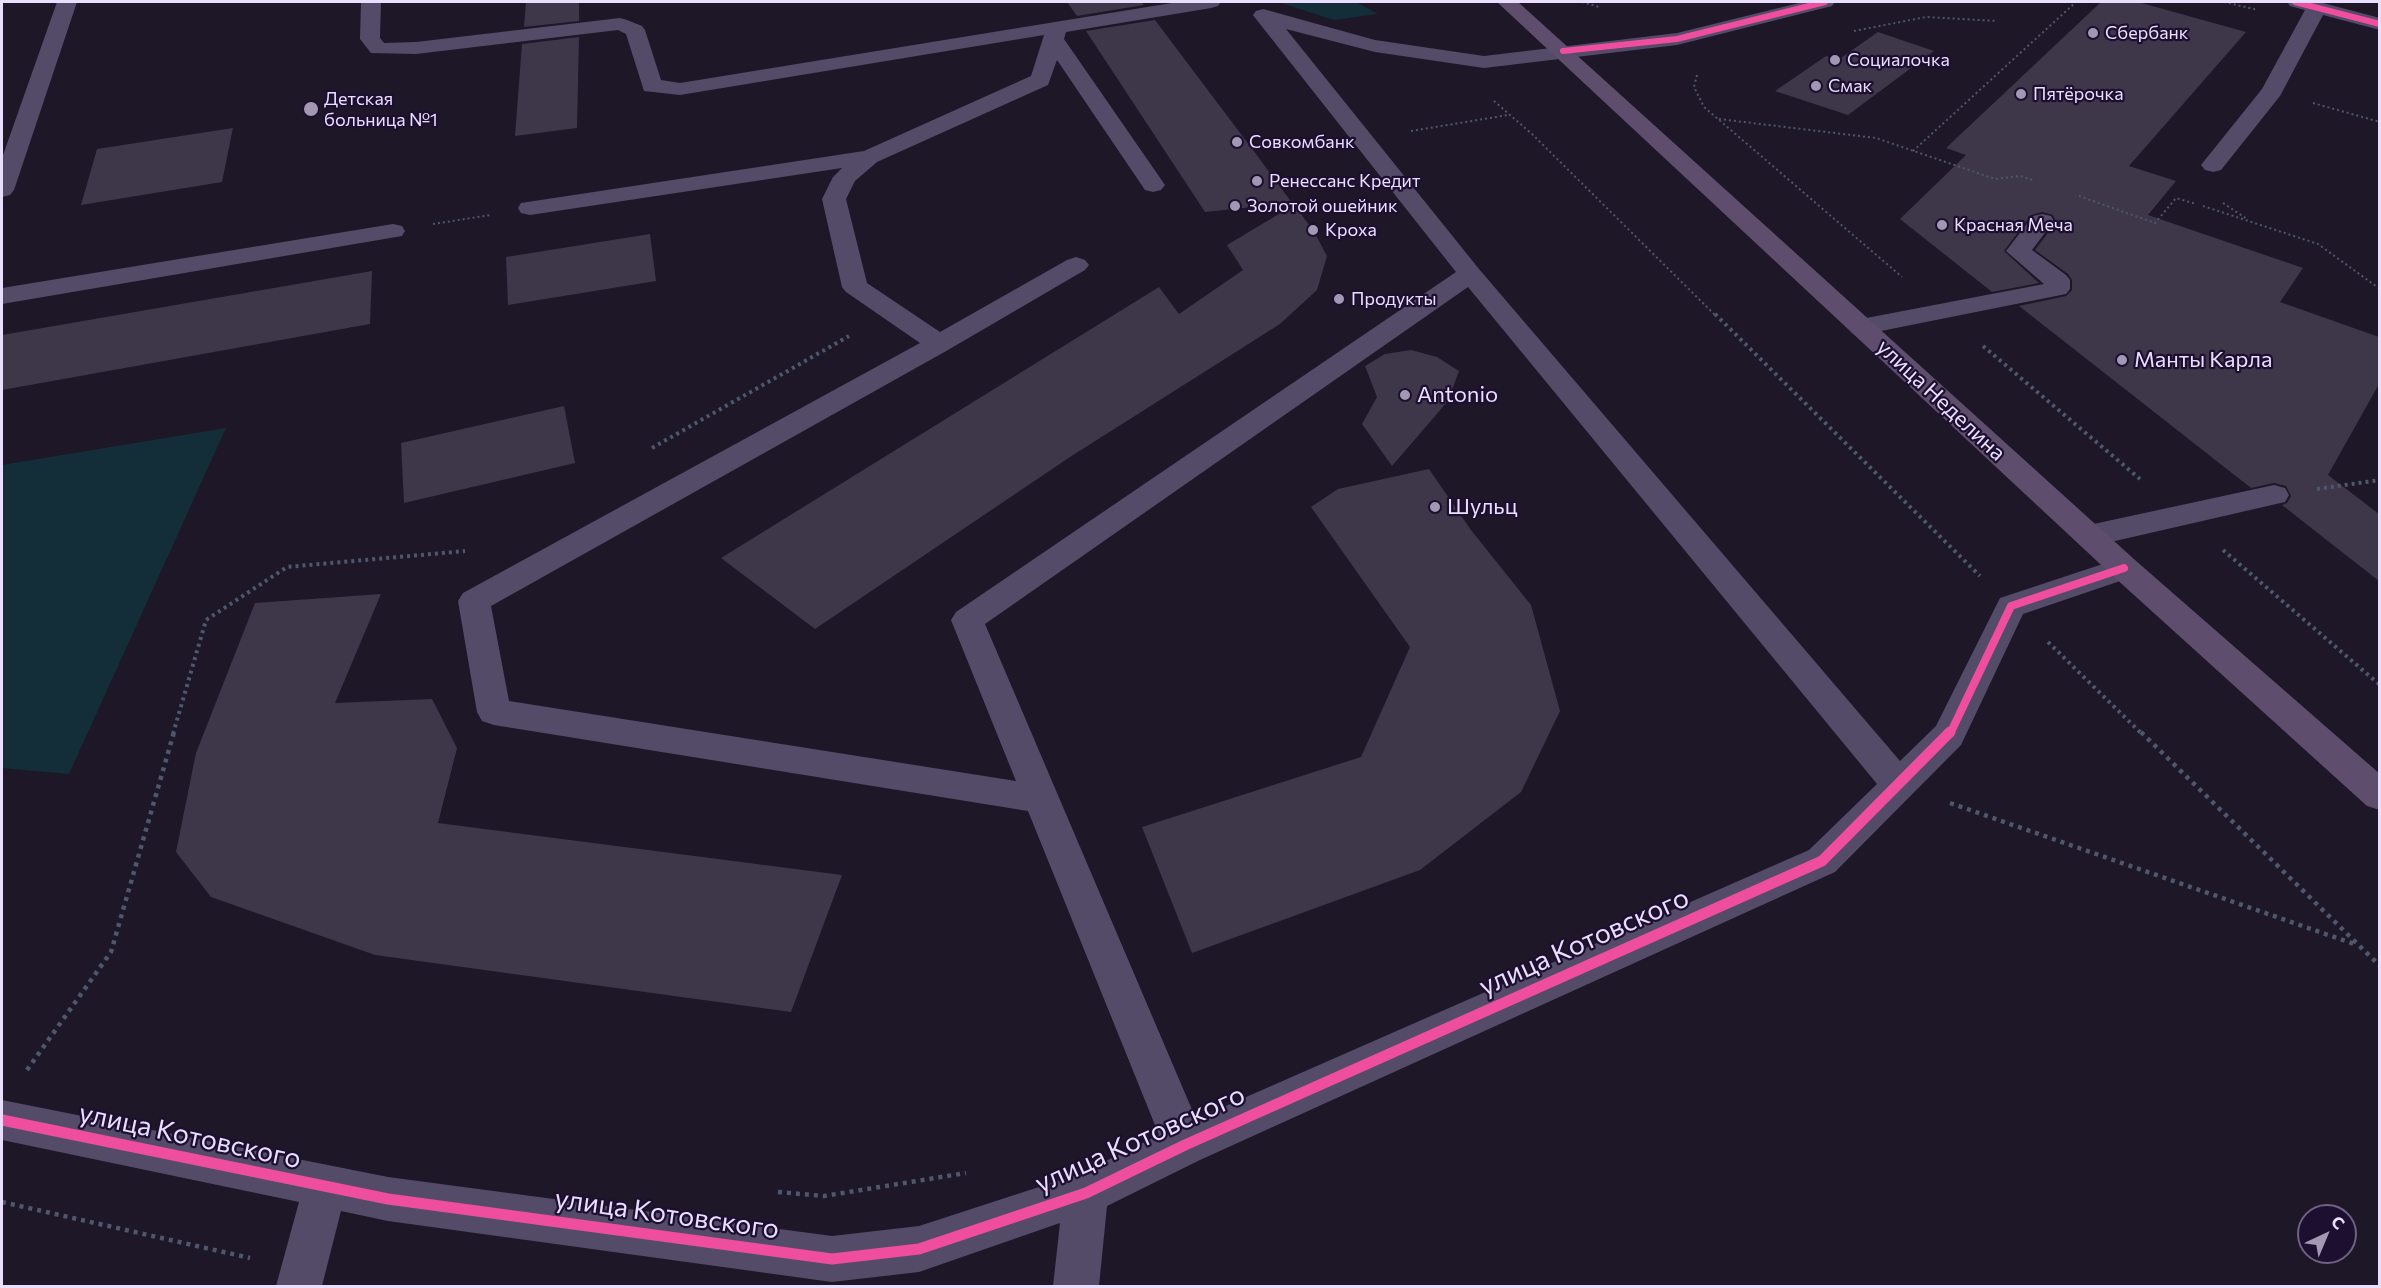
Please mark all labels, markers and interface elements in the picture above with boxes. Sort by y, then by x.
place label: Сбербанк [2105,22,2188,44]
marker: Сбербанк [2086,26,2100,40]
place label: Социалочка [1847,49,1950,71]
marker: Социалочка [1828,53,1842,67]
place label: Смак [1828,75,1872,97]
marker: Смак [1809,79,1823,93]
place label: Пятёрочка [2033,83,2124,105]
marker: Пятёрочка [2014,87,2028,101]
place label: Детская больница №1 [324,88,438,130]
marker: Детская больница №1 [302,100,320,118]
place label: Совкомбанк [1249,131,1355,153]
marker: Совкомбанк [1230,135,1244,149]
place label: Ренессанс Кредит [1269,170,1420,192]
marker: Ренессанс Кредит [1250,174,1264,188]
place label: Золотой ошейник [1247,195,1398,217]
marker: Золотой ошейник [1228,199,1242,213]
place label: Красная Меча [1954,214,2073,236]
marker: Красная Меча [1935,218,1949,232]
place label: Кроха [1325,219,1377,241]
marker: Кроха [1306,223,1320,237]
place label: Продукты [1351,288,1436,310]
marker: Продукты [1332,292,1346,306]
street label: улица Неделина [1871,334,2011,466]
place label: Манты Карла [2134,347,2272,373]
marker: Манты Карла [2115,353,2129,367]
place label: Antonio [1417,382,1498,408]
marker: Antonio [1398,388,1412,402]
place label: Шульц [1447,494,1517,520]
marker: Шульц [1428,500,1442,514]
street label: улица Котовского [1474,881,1694,1003]
street label: улица Котовского [1030,1078,1250,1200]
street label: улица Котовского [76,1097,304,1175]
street label: улица Котовского [553,1182,781,1246]
north arrow [2297,1204,2357,1264]
text: С [2328,1211,2349,1233]

